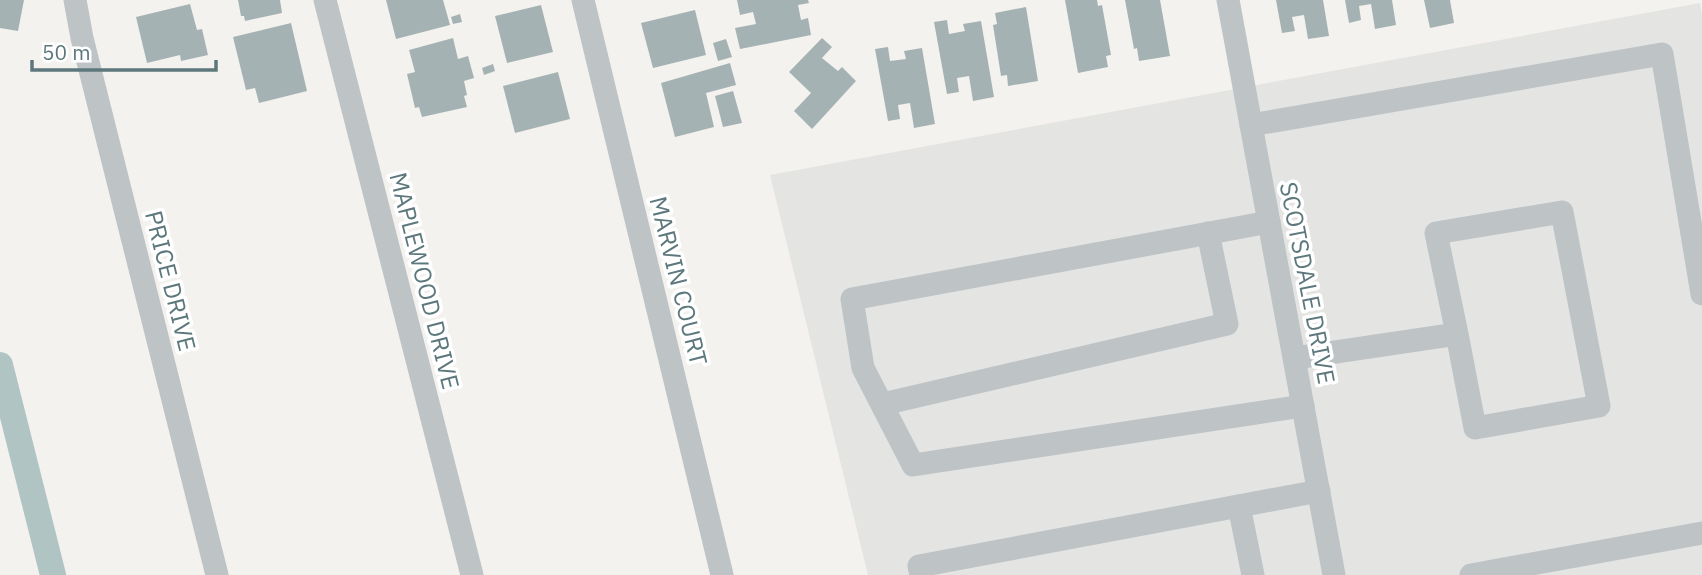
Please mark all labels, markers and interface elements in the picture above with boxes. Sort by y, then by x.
scale bar [32,28,215,72]
text: 50 m [42,38,91,66]
street label: MAPLEWOOD DRIVE [383,169,467,392]
street label: SCOTSDALE DRIVE [1273,179,1343,386]
street label: MARVIN COURT [643,193,715,369]
street label: PRICE DRIVE [138,207,204,354]

